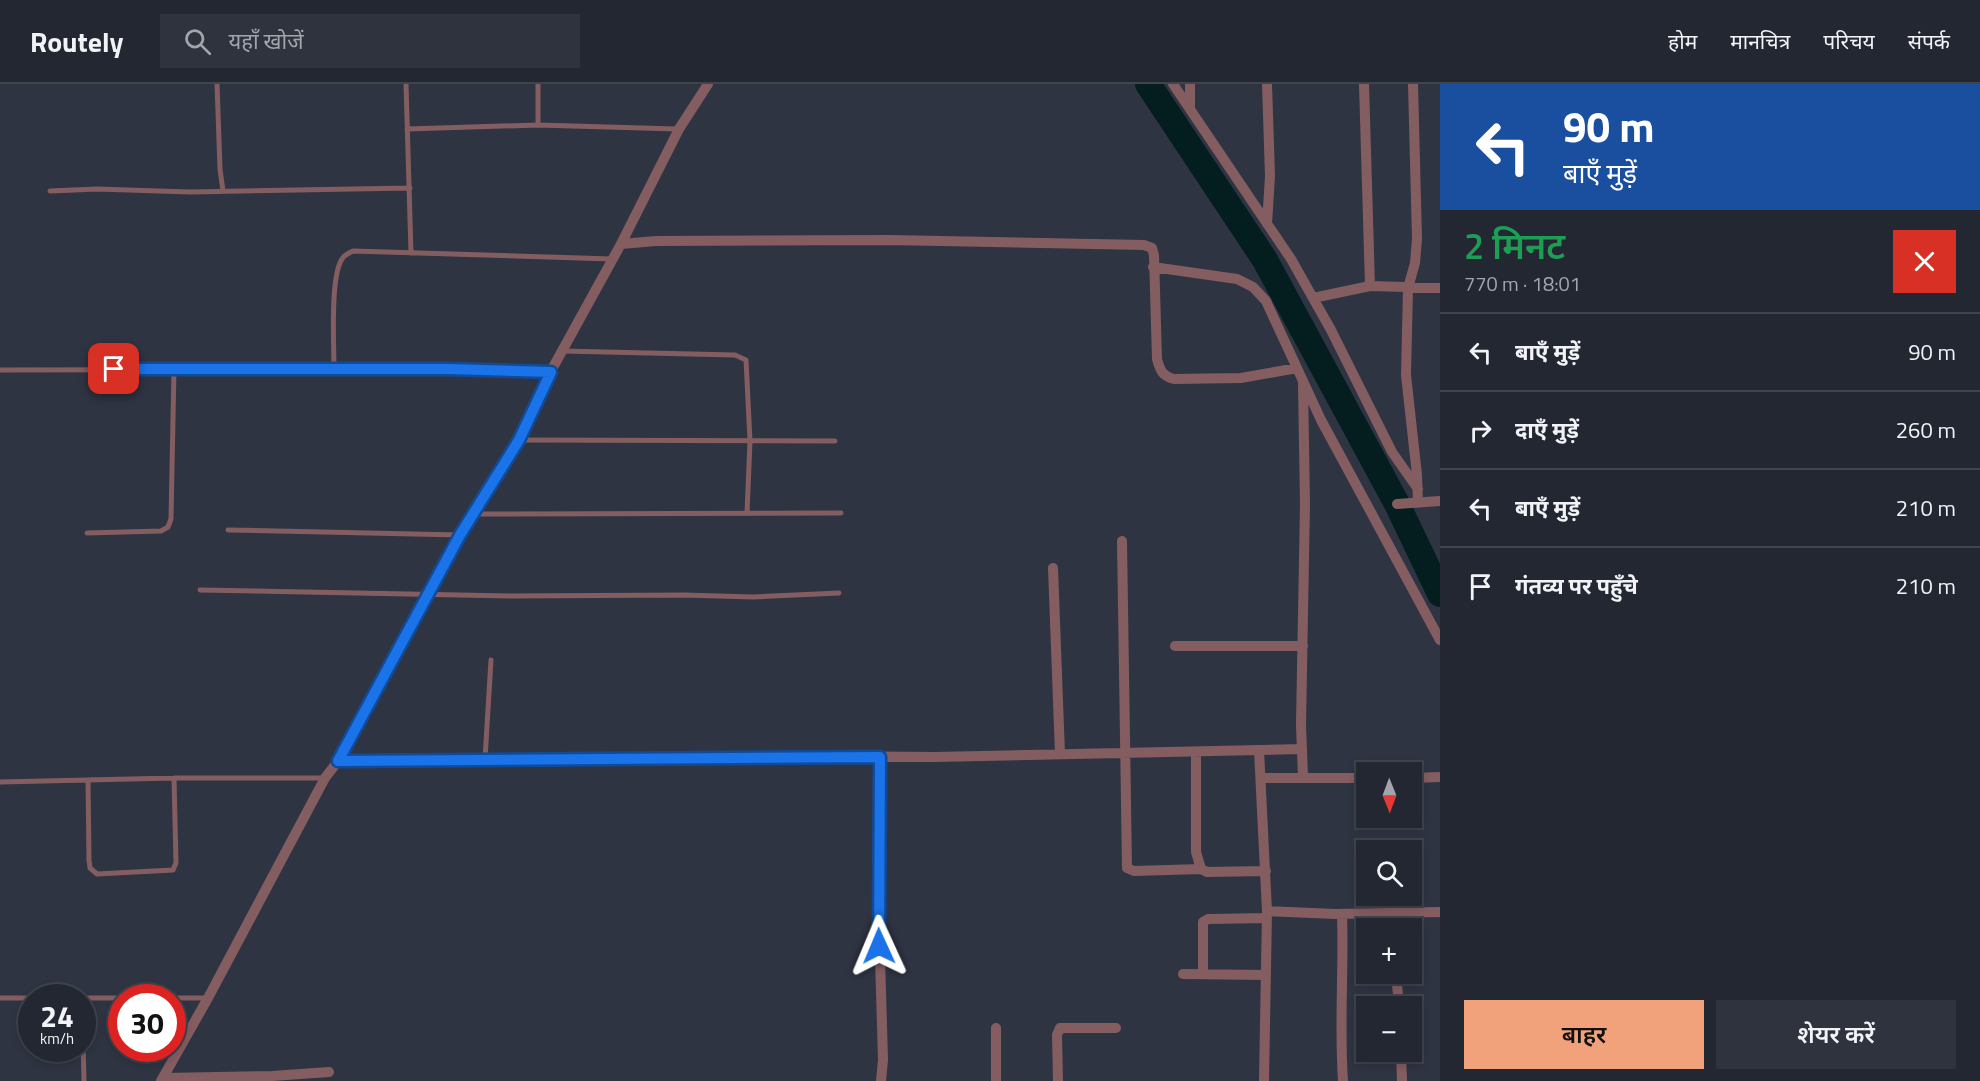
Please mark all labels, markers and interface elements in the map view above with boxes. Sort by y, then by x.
search box [160,14,580,68]
text: Routely [30,20,124,63]
text: यहाँ खोजें [229,24,304,58]
icon: search [181,25,214,58]
text: होम [1668,25,1697,57]
text: मानचित्र [1730,25,1790,57]
text: परिचय [1823,25,1875,57]
text: संपर्क [1908,25,1950,57]
text: 90 m [1563,94,1655,158]
icon: left [1464,108,1542,186]
text: बाएँ मुड़ें [1563,152,1637,193]
text: 2 मिनट [1464,218,1565,273]
button: close [1893,230,1956,293]
text: 770 m · 18:01 [1464,268,1581,299]
text: बाएँ मुड़ें [1515,335,1580,369]
text: 90 m [1908,335,1956,369]
icon: left [1464,336,1497,369]
pin [88,343,139,394]
icon: arrive [97,352,130,385]
text: दाएँ मुड़ें [1515,413,1579,447]
text: 260 m [1896,413,1956,447]
icon: right [1464,414,1497,447]
text: बाएँ मुड़ें [1515,491,1580,525]
text: 210 m [1896,491,1956,525]
icon: left [1464,492,1497,525]
text: गंतव्य पर पहुँचे [1515,569,1638,603]
text: 210 m [1896,569,1956,603]
icon: arrive [1464,570,1497,603]
north arrow [1356,762,1422,828]
map controls [1356,762,1422,1062]
button: search [1356,840,1422,906]
position arrow [847,914,911,978]
button: + [1356,918,1422,984]
speed limit sign: 30 [108,984,186,1062]
text: 24 [40,993,74,1039]
button: − [1356,996,1422,1062]
button: बाहर [1464,1000,1704,1069]
button: शेयर करें [1716,1000,1956,1069]
text: km/h [40,1027,74,1050]

